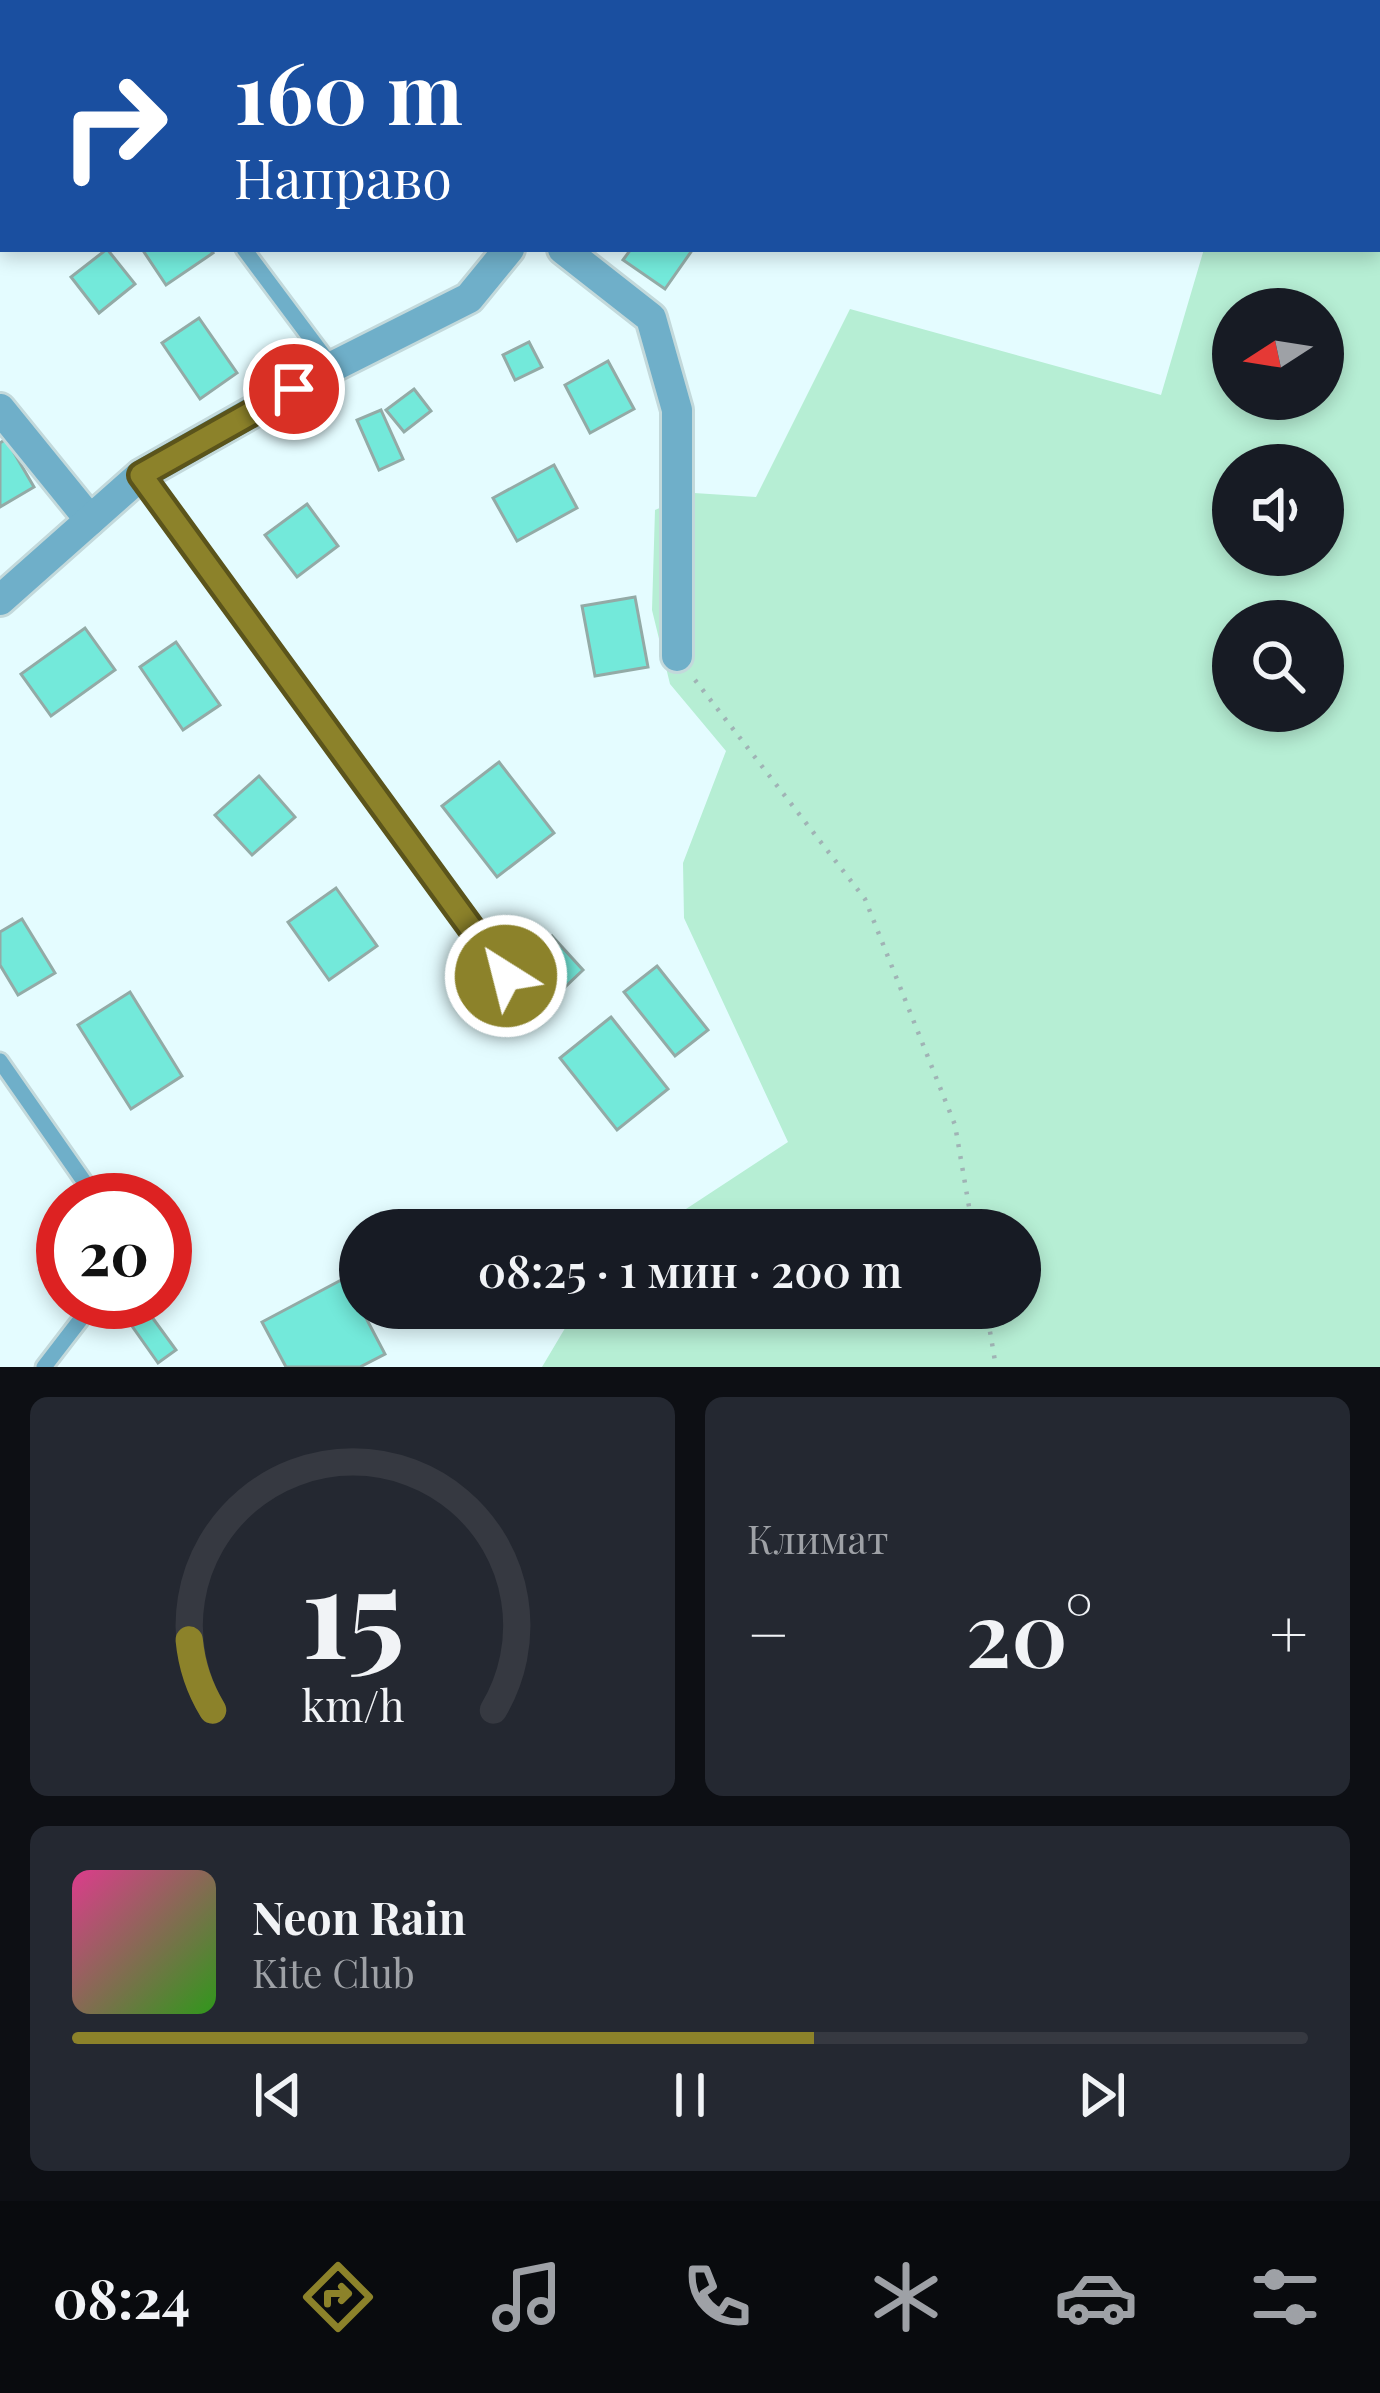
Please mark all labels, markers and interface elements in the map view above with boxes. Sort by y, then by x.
text: 160 m [234,34,463,146]
icon: right [36,48,192,204]
text: Направо [234,141,452,213]
north arrow [1212,288,1344,420]
map controls [1212,288,1344,732]
pin [243,338,345,440]
icon: arrive [261,356,327,422]
button: sound [1212,444,1344,576]
button: search [1212,600,1344,732]
position arrow [443,913,569,1039]
speed limit sign: 20 [36,1173,192,1329]
text: 08:25 · 1 мин · 200 m [478,1239,902,1299]
text: Климат [747,1512,889,1564]
text: 15 [301,1524,404,1690]
text: 20° [965,1571,1093,1691]
text: − [747,1588,790,1676]
text: + [1269,1588,1308,1676]
text: km/h [301,1675,404,1732]
text: Neon Rain [252,1886,466,1946]
text: Kite Club [252,1946,415,1998]
icon: previous [245,2062,311,2128]
icon: pause [657,2062,723,2128]
icon: next [1069,2062,1135,2128]
icon: directions [296,2255,380,2339]
icon: music [485,2255,569,2339]
icon: phone [675,2255,759,2339]
icon: climate [864,2255,948,2339]
icon: car [1054,2255,1138,2339]
icon: filters [1243,2255,1327,2339]
text: 08:24 [53,2261,190,2333]

